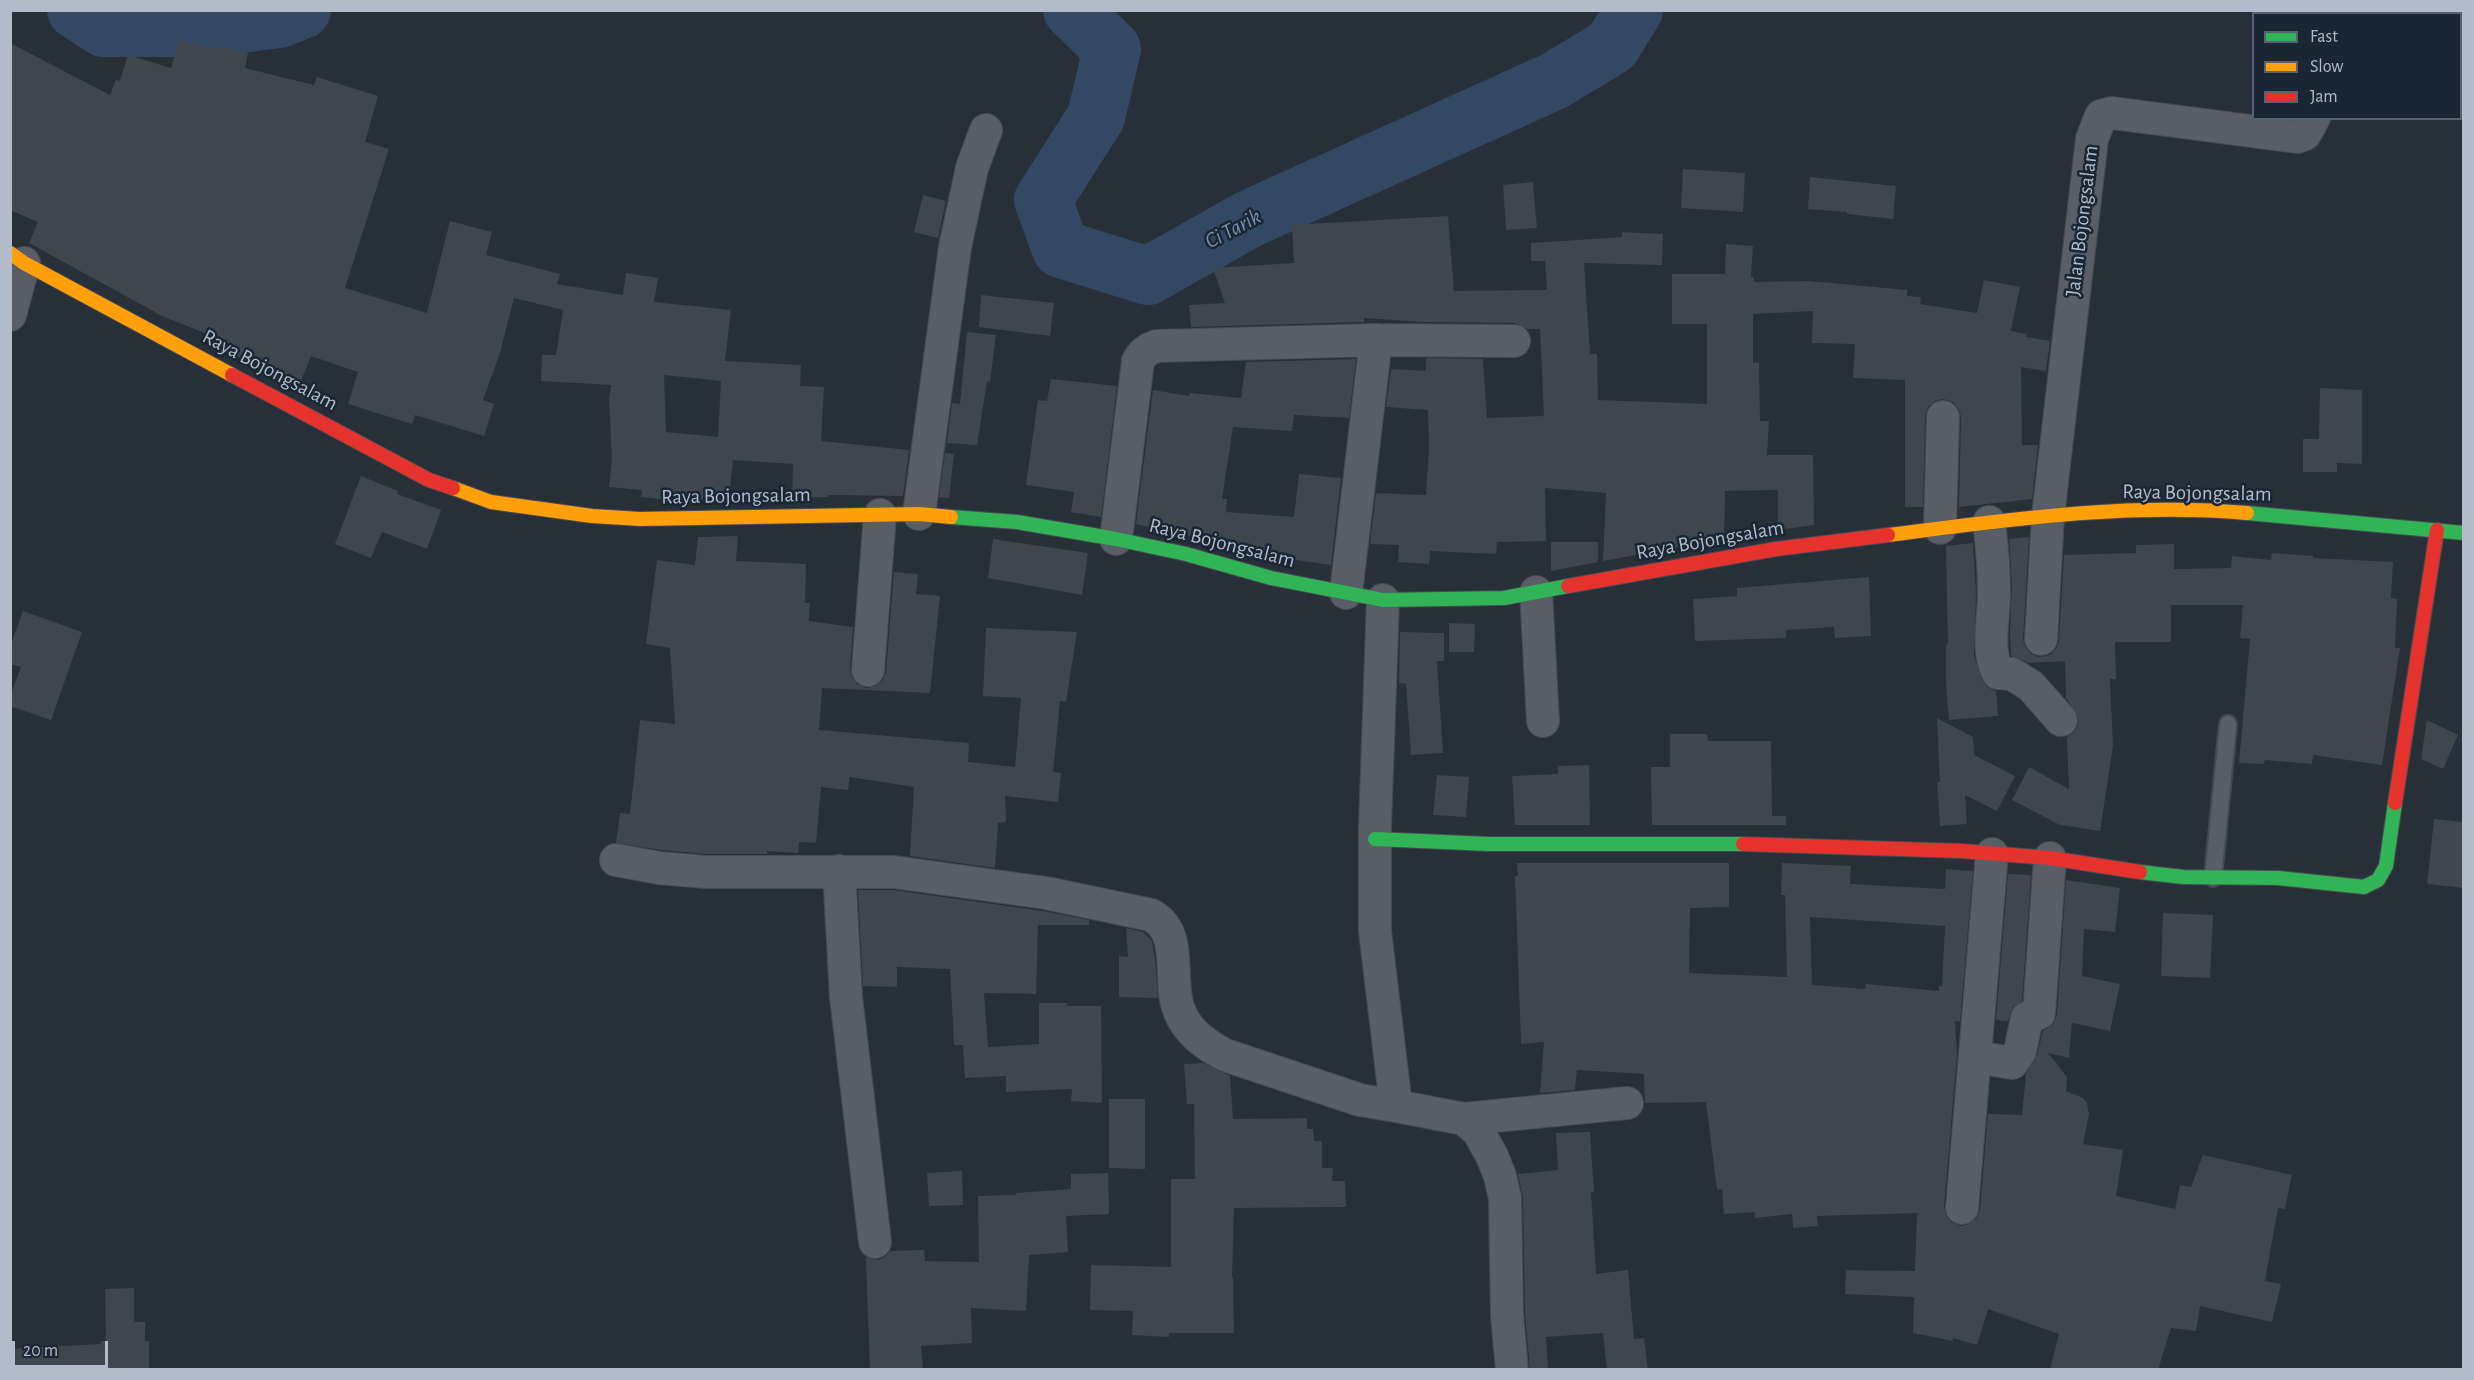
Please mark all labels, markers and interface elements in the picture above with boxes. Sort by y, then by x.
legend [2252,12,2462,120]
text: Fast [2310,28,2338,46]
text: Slow [2310,58,2343,76]
text: Jam [2310,88,2338,106]
street label: Jalan Bojongsalam [2060,144,2104,298]
water label: Ci Tarik [1200,203,1266,255]
street label: Raya Bojongsalam [198,324,342,416]
street label: Raya Bojongsalam [2122,479,2272,507]
street label: Raya Bojongsalam [661,482,811,510]
street label: Raya Bojongsalam [1146,513,1298,573]
street label: Raya Bojongsalam [1634,515,1786,565]
scale bar [15,1329,111,1367]
text: 20 m [23,1342,58,1360]

